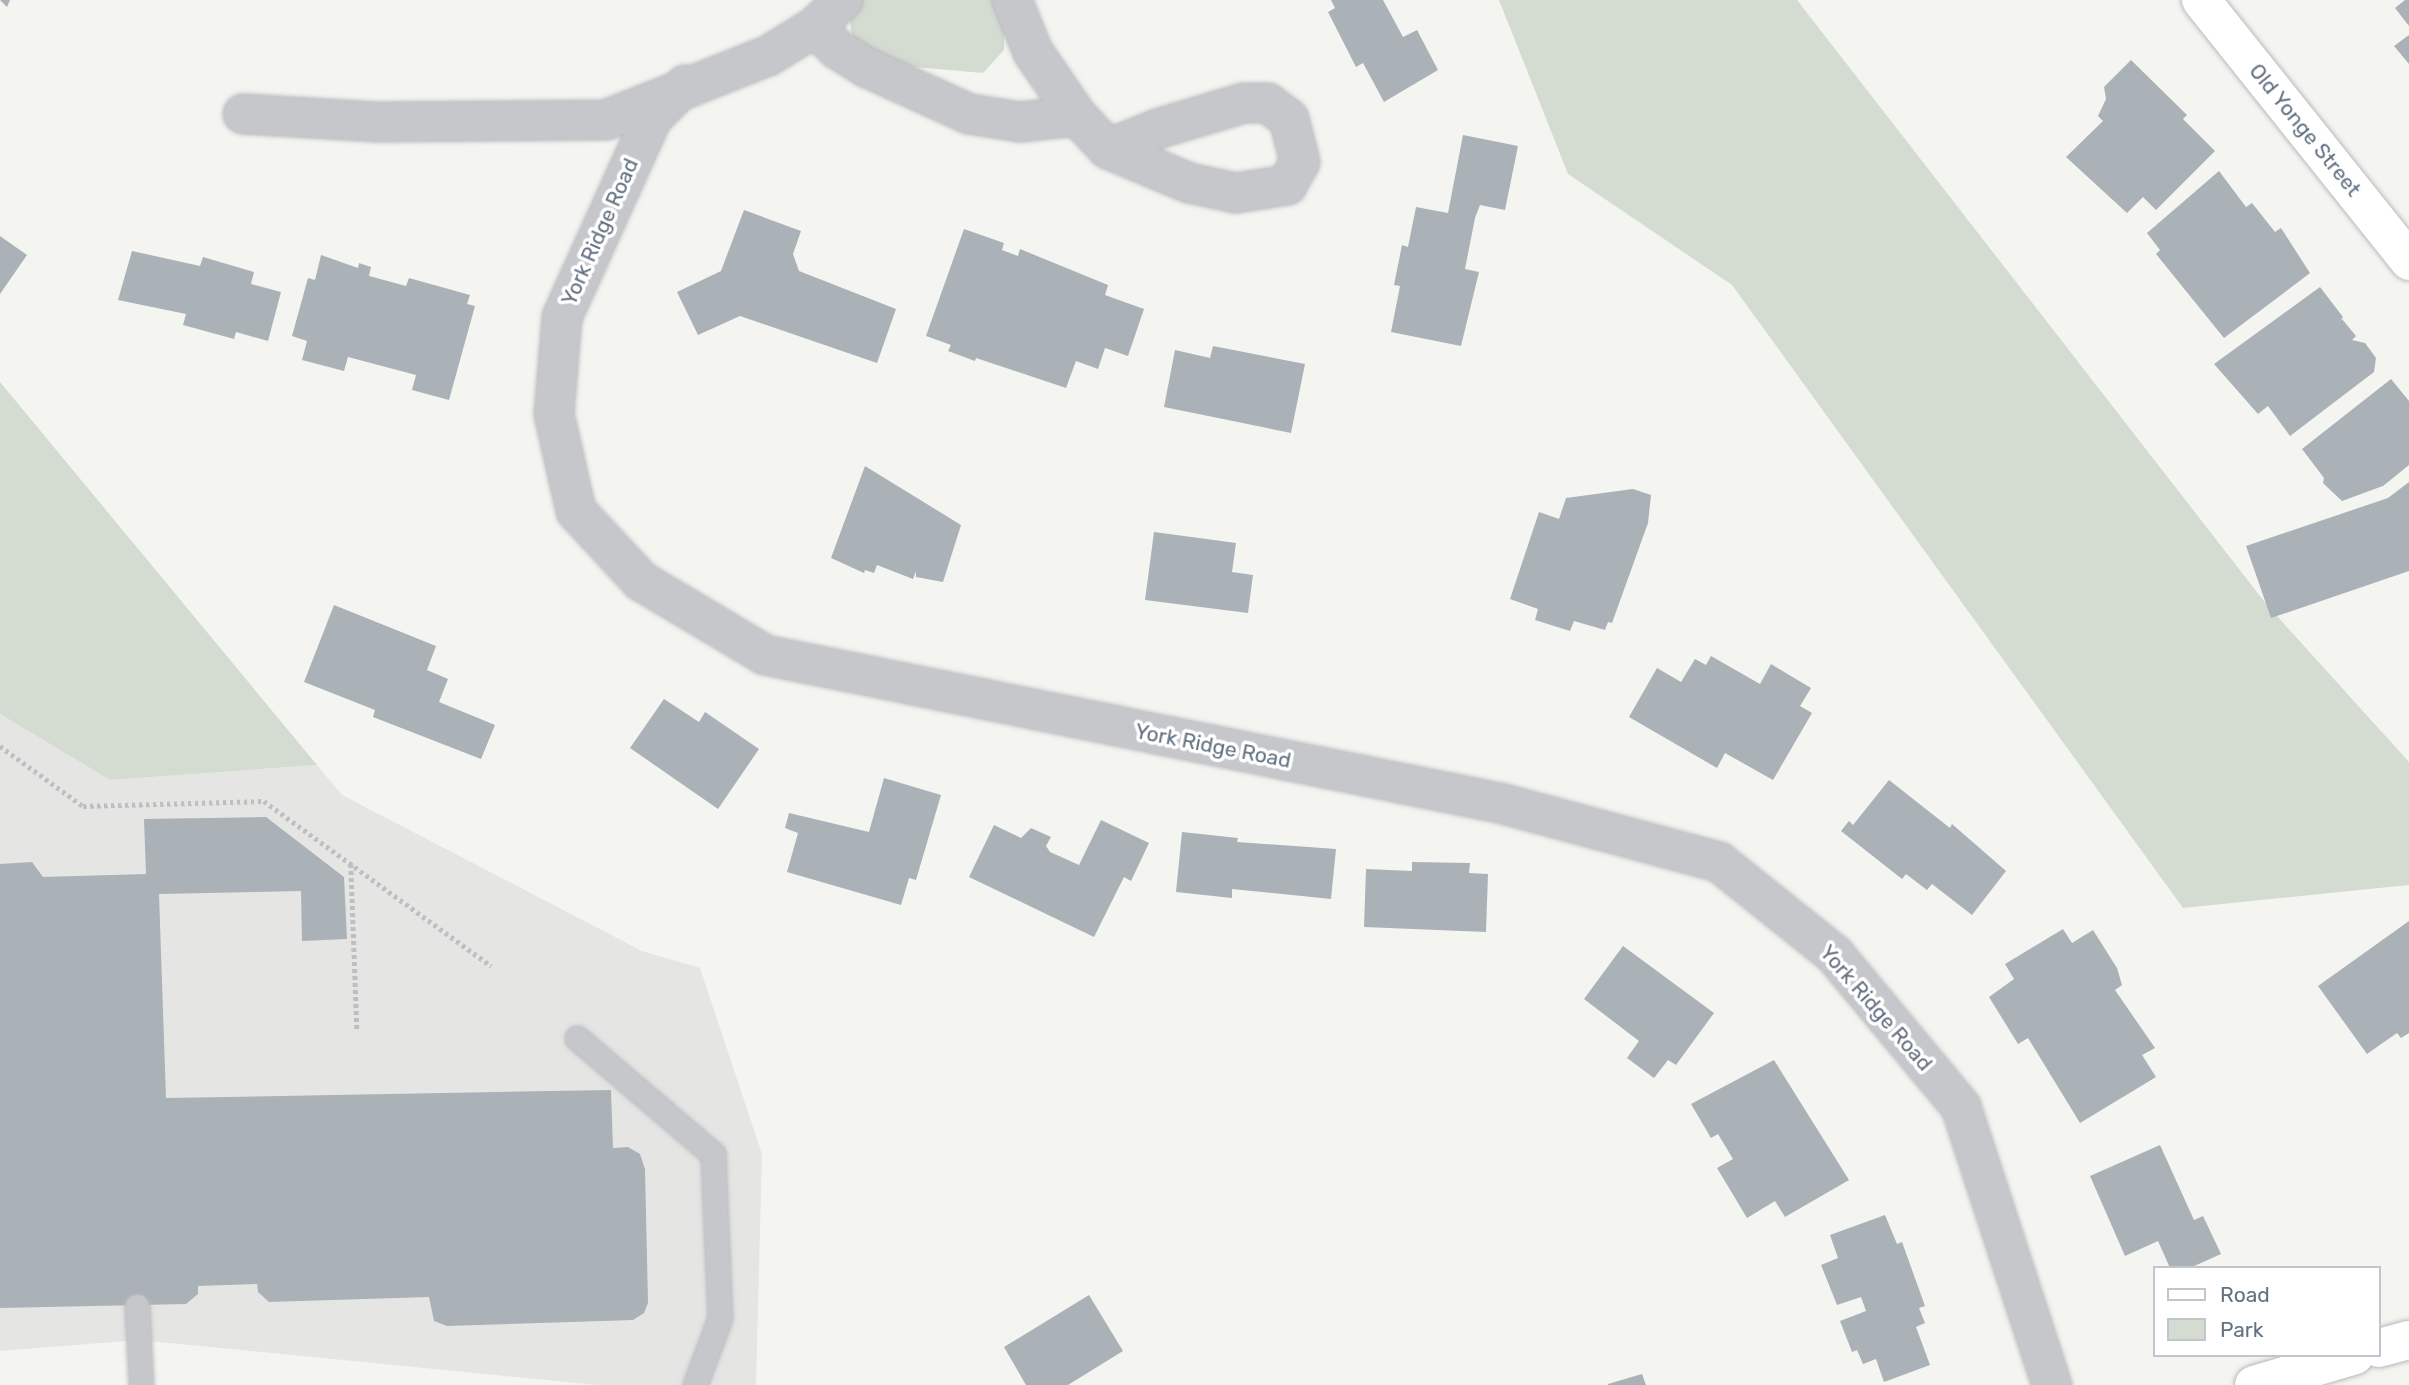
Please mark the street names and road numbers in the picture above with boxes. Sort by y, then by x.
street label: Old Yonge Street [2244,58,2366,202]
street label: York Ridge Road [556,155,644,309]
street label: York Ridge Road [1133,719,1293,773]
street label: York Ridge Road [1815,940,1937,1076]

